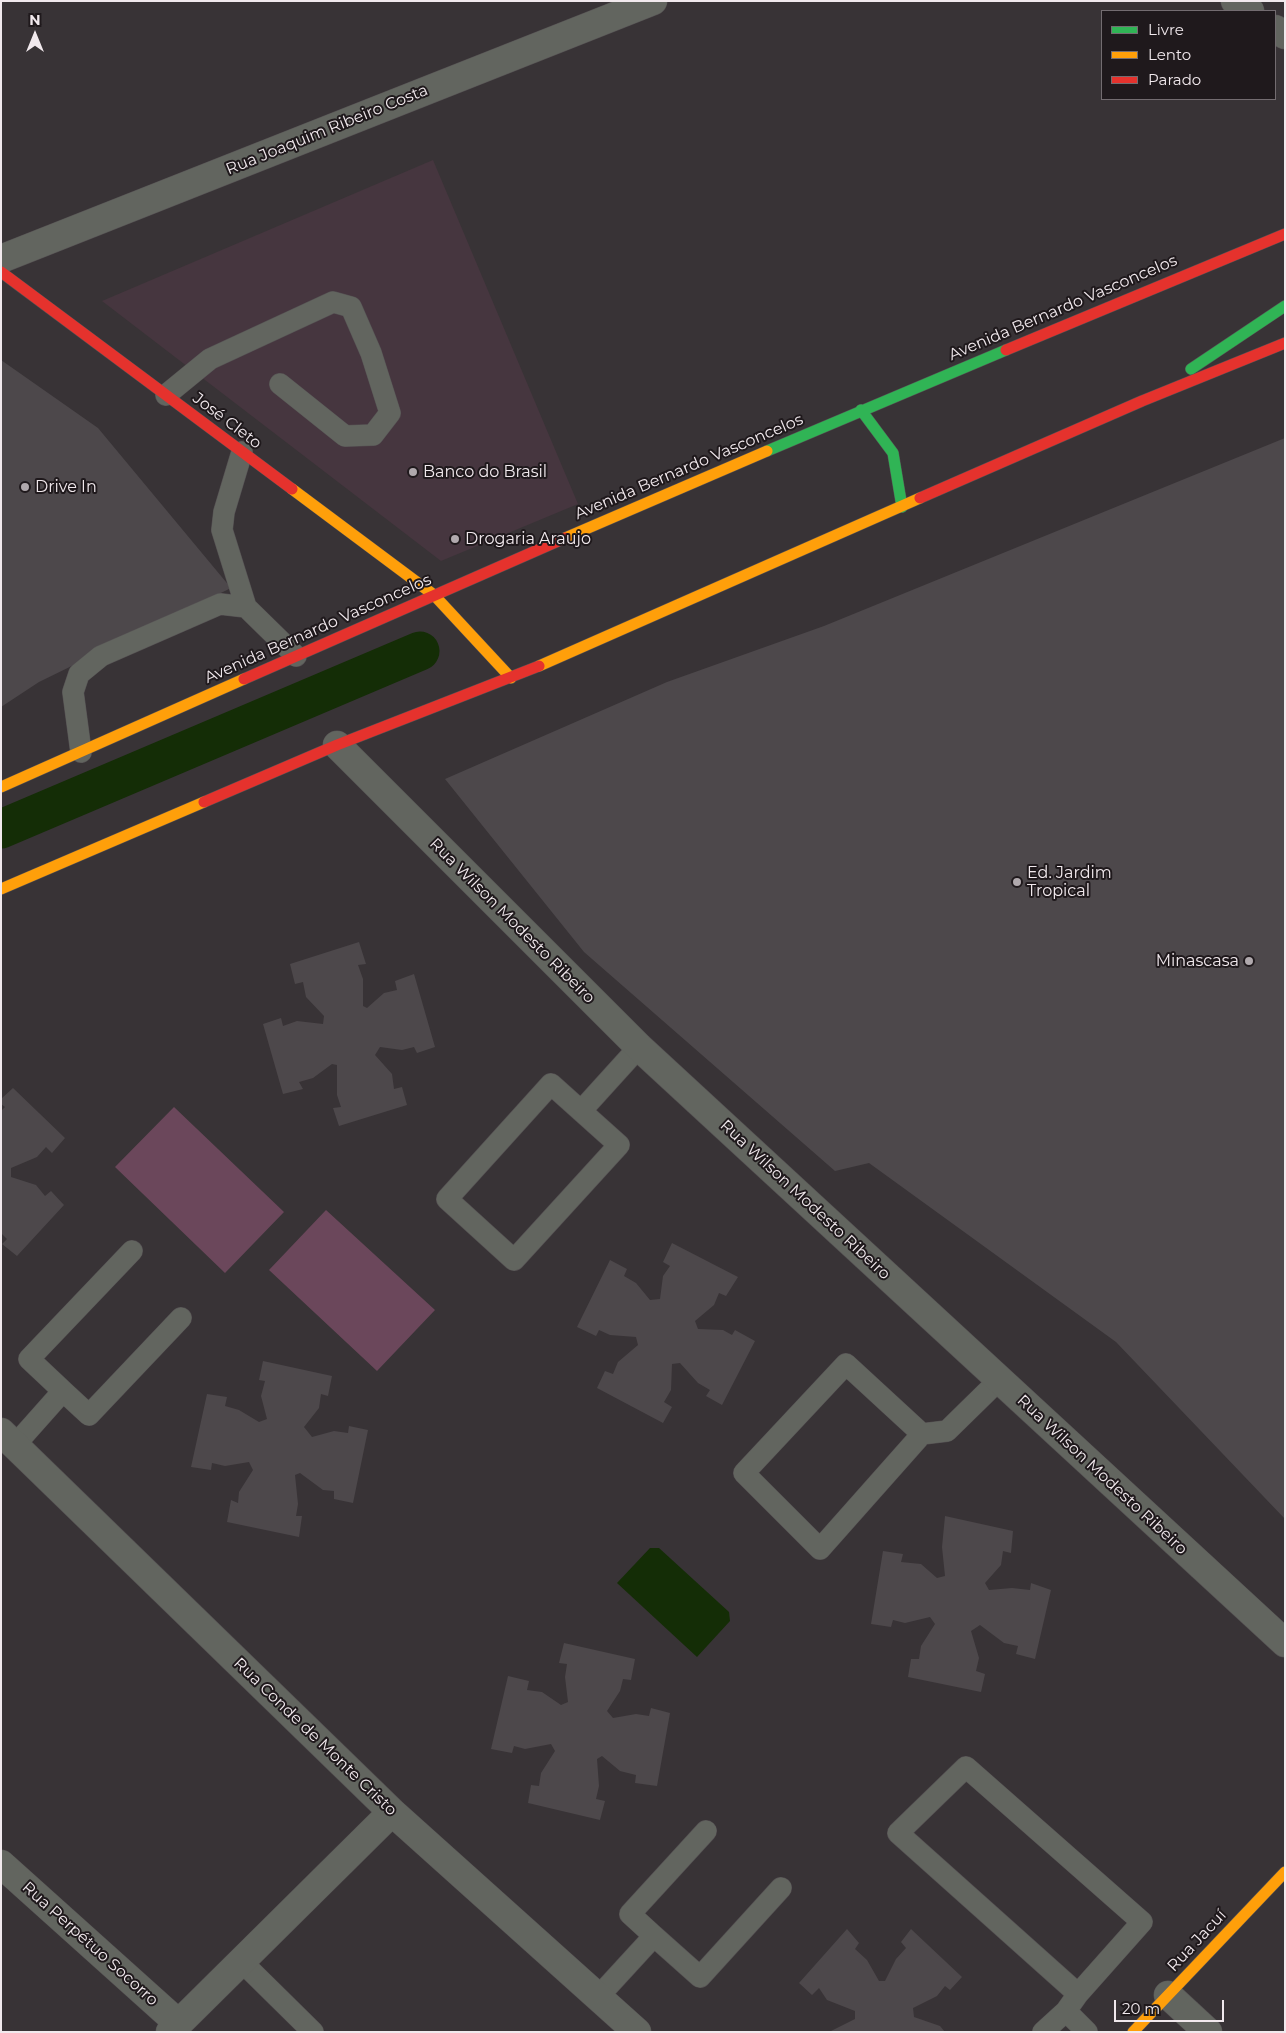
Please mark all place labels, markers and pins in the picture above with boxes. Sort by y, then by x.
place label: Banco do Brasil [423,462,547,482]
marker: Banco do Brasil [407,466,419,478]
place label: Drive In [35,477,97,497]
marker: Drive In [19,481,31,493]
place label: Drogaria Araujo [465,529,591,549]
marker: Drogaria Araujo [449,533,461,545]
place label: Ed. Jardim Tropical [1027,863,1112,901]
marker: Ed. Jardim Tropical [1011,876,1023,888]
place label: Minascasa [1156,951,1239,971]
marker: Minascasa [1243,955,1255,967]

